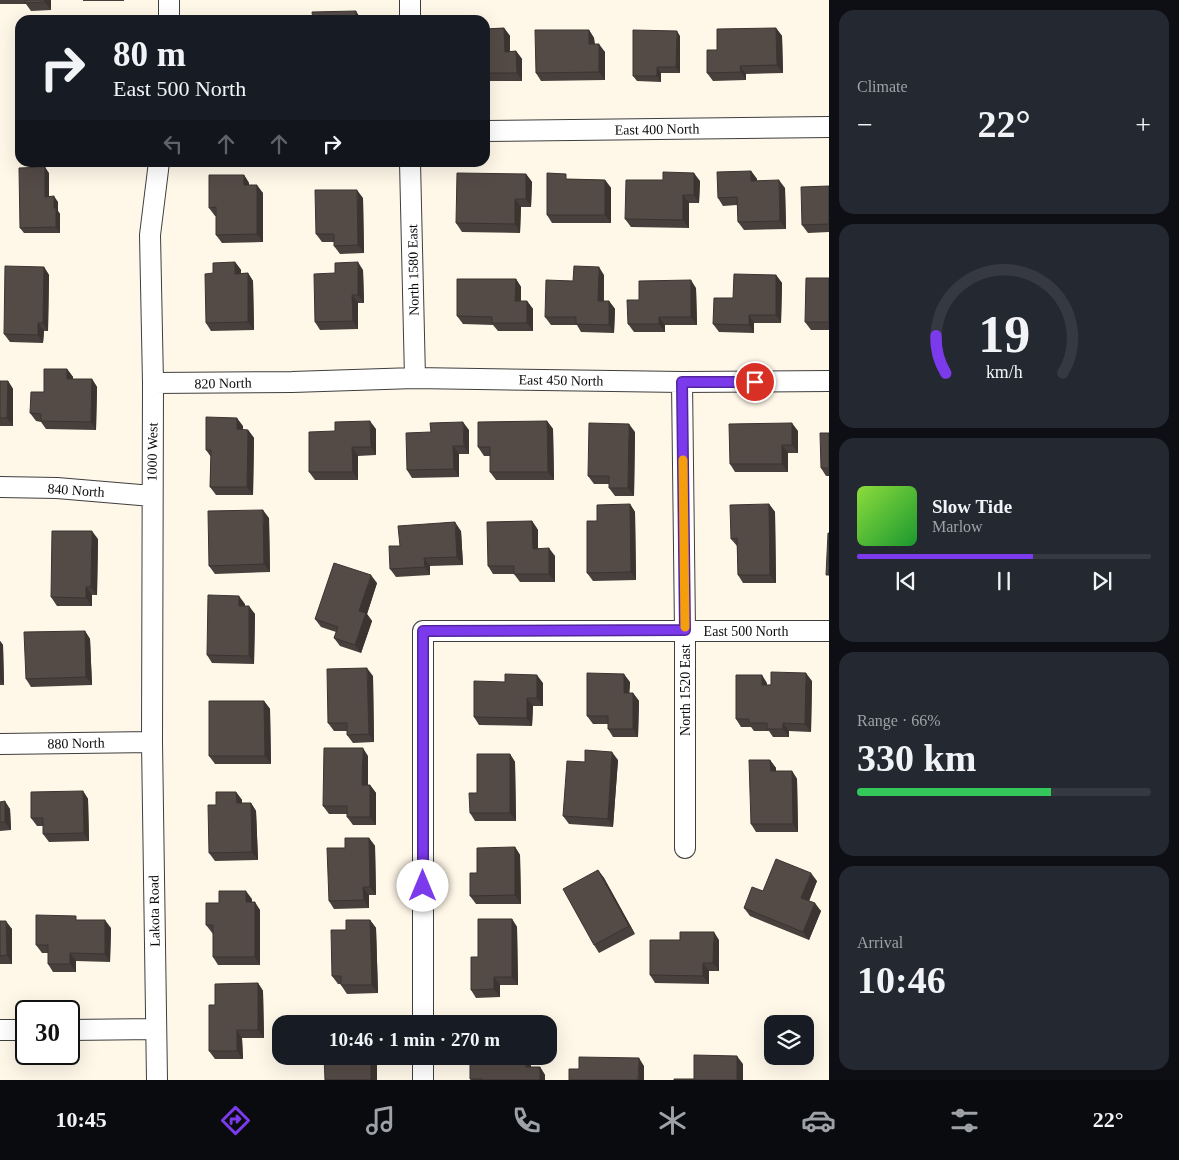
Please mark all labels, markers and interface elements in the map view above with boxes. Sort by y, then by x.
icon: right [30,35,95,100]
text: 80 m [113,35,186,74]
text: East 500 North [113,76,246,101]
text: Climate [857,78,908,95]
text: 22° [977,103,1031,145]
text: − [857,109,873,140]
text: + [1135,109,1151,140]
street label: East 400 North [615,121,700,138]
icon: left [159,130,187,158]
icon: ahead [212,130,240,158]
icon: ahead [265,130,293,158]
icon: right [318,130,346,158]
street label: North 1580 East [405,224,422,316]
text: 19 [978,306,1030,363]
pin [734,361,776,403]
text: km/h [986,362,1022,382]
icon: arrive [741,368,769,396]
street label: East 450 North [518,372,603,389]
street label: 820 North [194,376,252,391]
street label: 1000 West [144,422,161,482]
street label: 840 North [47,481,105,500]
text: Slow Tide [932,496,1012,517]
text: Marlow [932,518,983,535]
icon: previous [892,567,920,595]
icon: pause [990,567,1018,595]
icon: next [1088,567,1116,595]
street label: East 500 North [704,624,788,639]
street label: North 1520 East [678,644,693,736]
text: Range · 66% [857,712,941,729]
street label: 880 North [47,736,105,751]
text: 330 km [857,737,976,779]
position arrow [396,859,448,911]
street label: Lakota Road [146,875,163,947]
text: Arrival [857,934,903,951]
text: 10:46 [857,959,946,1001]
speed limit sign: 30 [15,1000,80,1065]
map controls [764,1015,814,1065]
button: layers [764,1015,814,1065]
text: 10:46 · 1 min · 270 m [329,1029,500,1050]
icon: directions [218,1103,253,1138]
icon: music [363,1103,398,1138]
icon: phone [509,1103,544,1138]
icon: climate [655,1103,690,1138]
icon: car [801,1103,836,1138]
icon: filters [947,1103,982,1138]
text: 10:45 [55,1107,107,1132]
text: 22° [1093,1107,1123,1132]

